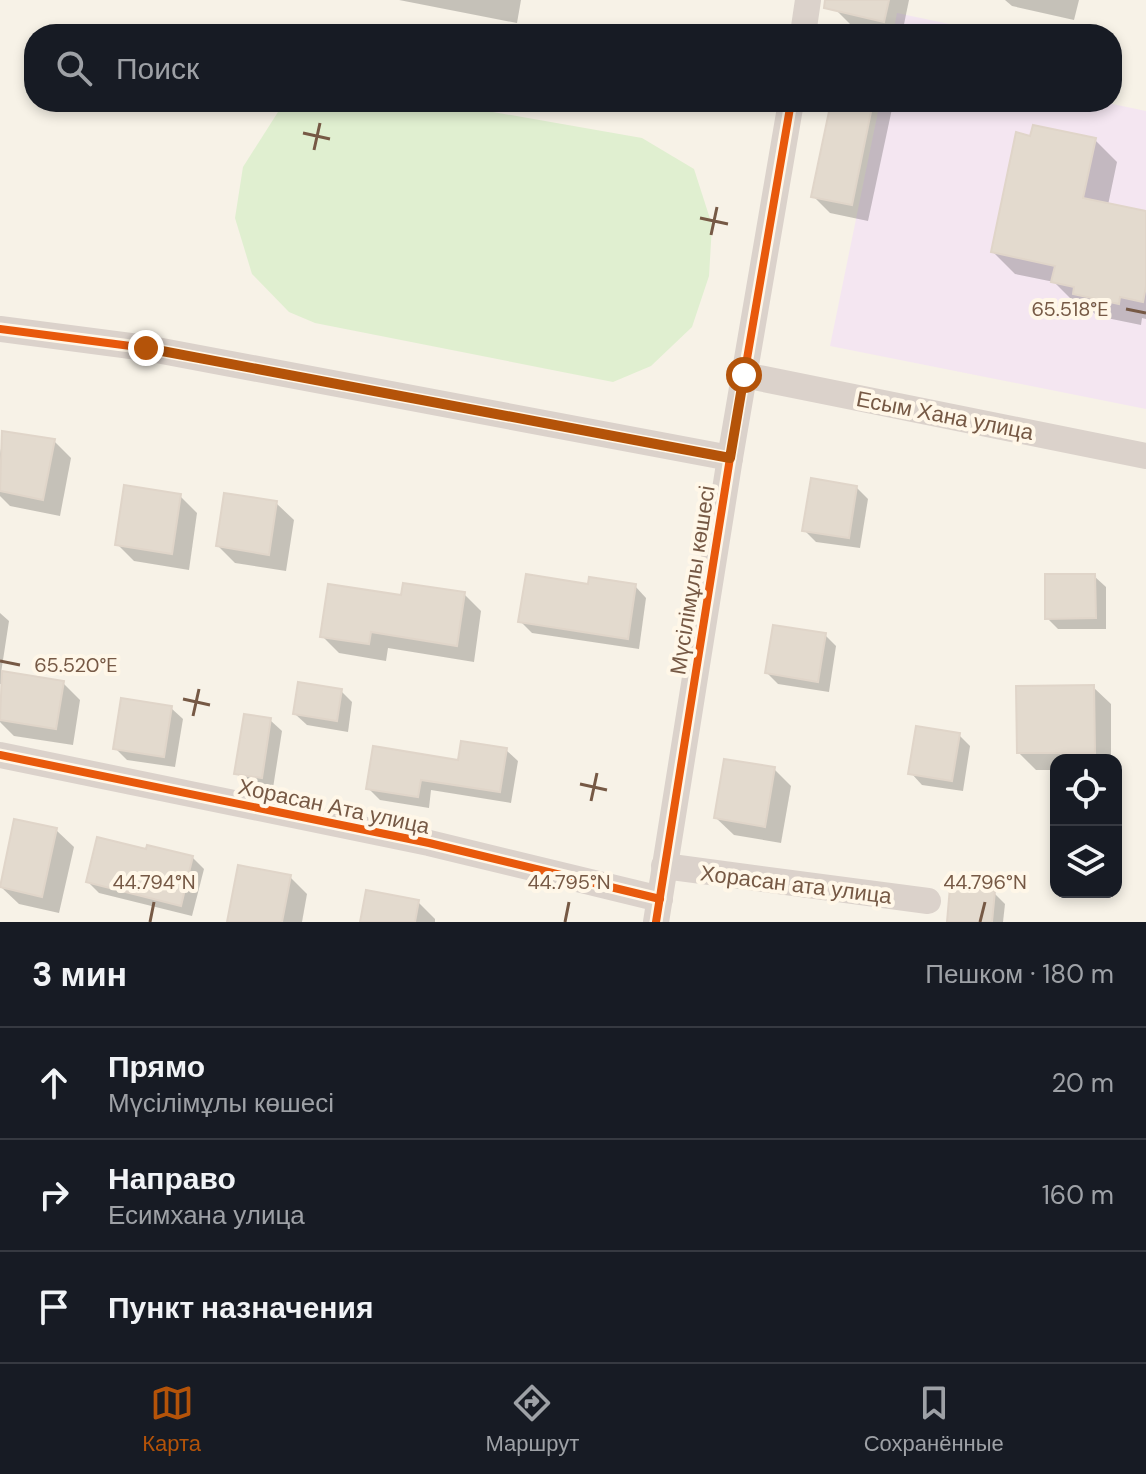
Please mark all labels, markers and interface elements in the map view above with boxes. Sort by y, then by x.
search box [24,24,1122,112]
icon: search [52,46,96,90]
text: Поиск [116,49,199,88]
text: 65.518°E [1031,296,1109,322]
route end [128,330,164,366]
route start [726,357,762,393]
street label: Есым Хана улица [854,384,1037,447]
street label: Мүсілімұлы көшесі [663,483,722,677]
text: 65.520°E [34,652,118,678]
map controls [1050,754,1122,898]
button: locate [1050,754,1122,826]
street label: Хорасан Ата улица [236,772,433,841]
button: layers [1050,826,1122,898]
street label: Хорасан ата улица [699,858,894,911]
text: 44.794°N [112,869,196,895]
text: 44.795°N [527,869,611,895]
text: 44.796°N [943,869,1027,895]
text: 3 мин [32,952,127,997]
text: Пешком · 180 m [925,957,1114,991]
text: Прямо [108,1047,205,1086]
icon: ahead [32,1061,76,1105]
text: 20 m [1051,1066,1114,1100]
text: Мүсілімұлы көшесі [108,1086,334,1120]
text: Направо [108,1159,236,1198]
icon: right [32,1173,76,1217]
text: 160 m [1042,1178,1114,1212]
text: Есимхана улица [108,1198,305,1232]
icon: arrive [32,1285,76,1329]
text: Пункт назначения [108,1288,373,1327]
tab: Карта [142,1381,201,1458]
tab: Маршрут [486,1381,579,1458]
tab: Сохранённые [864,1381,1004,1458]

